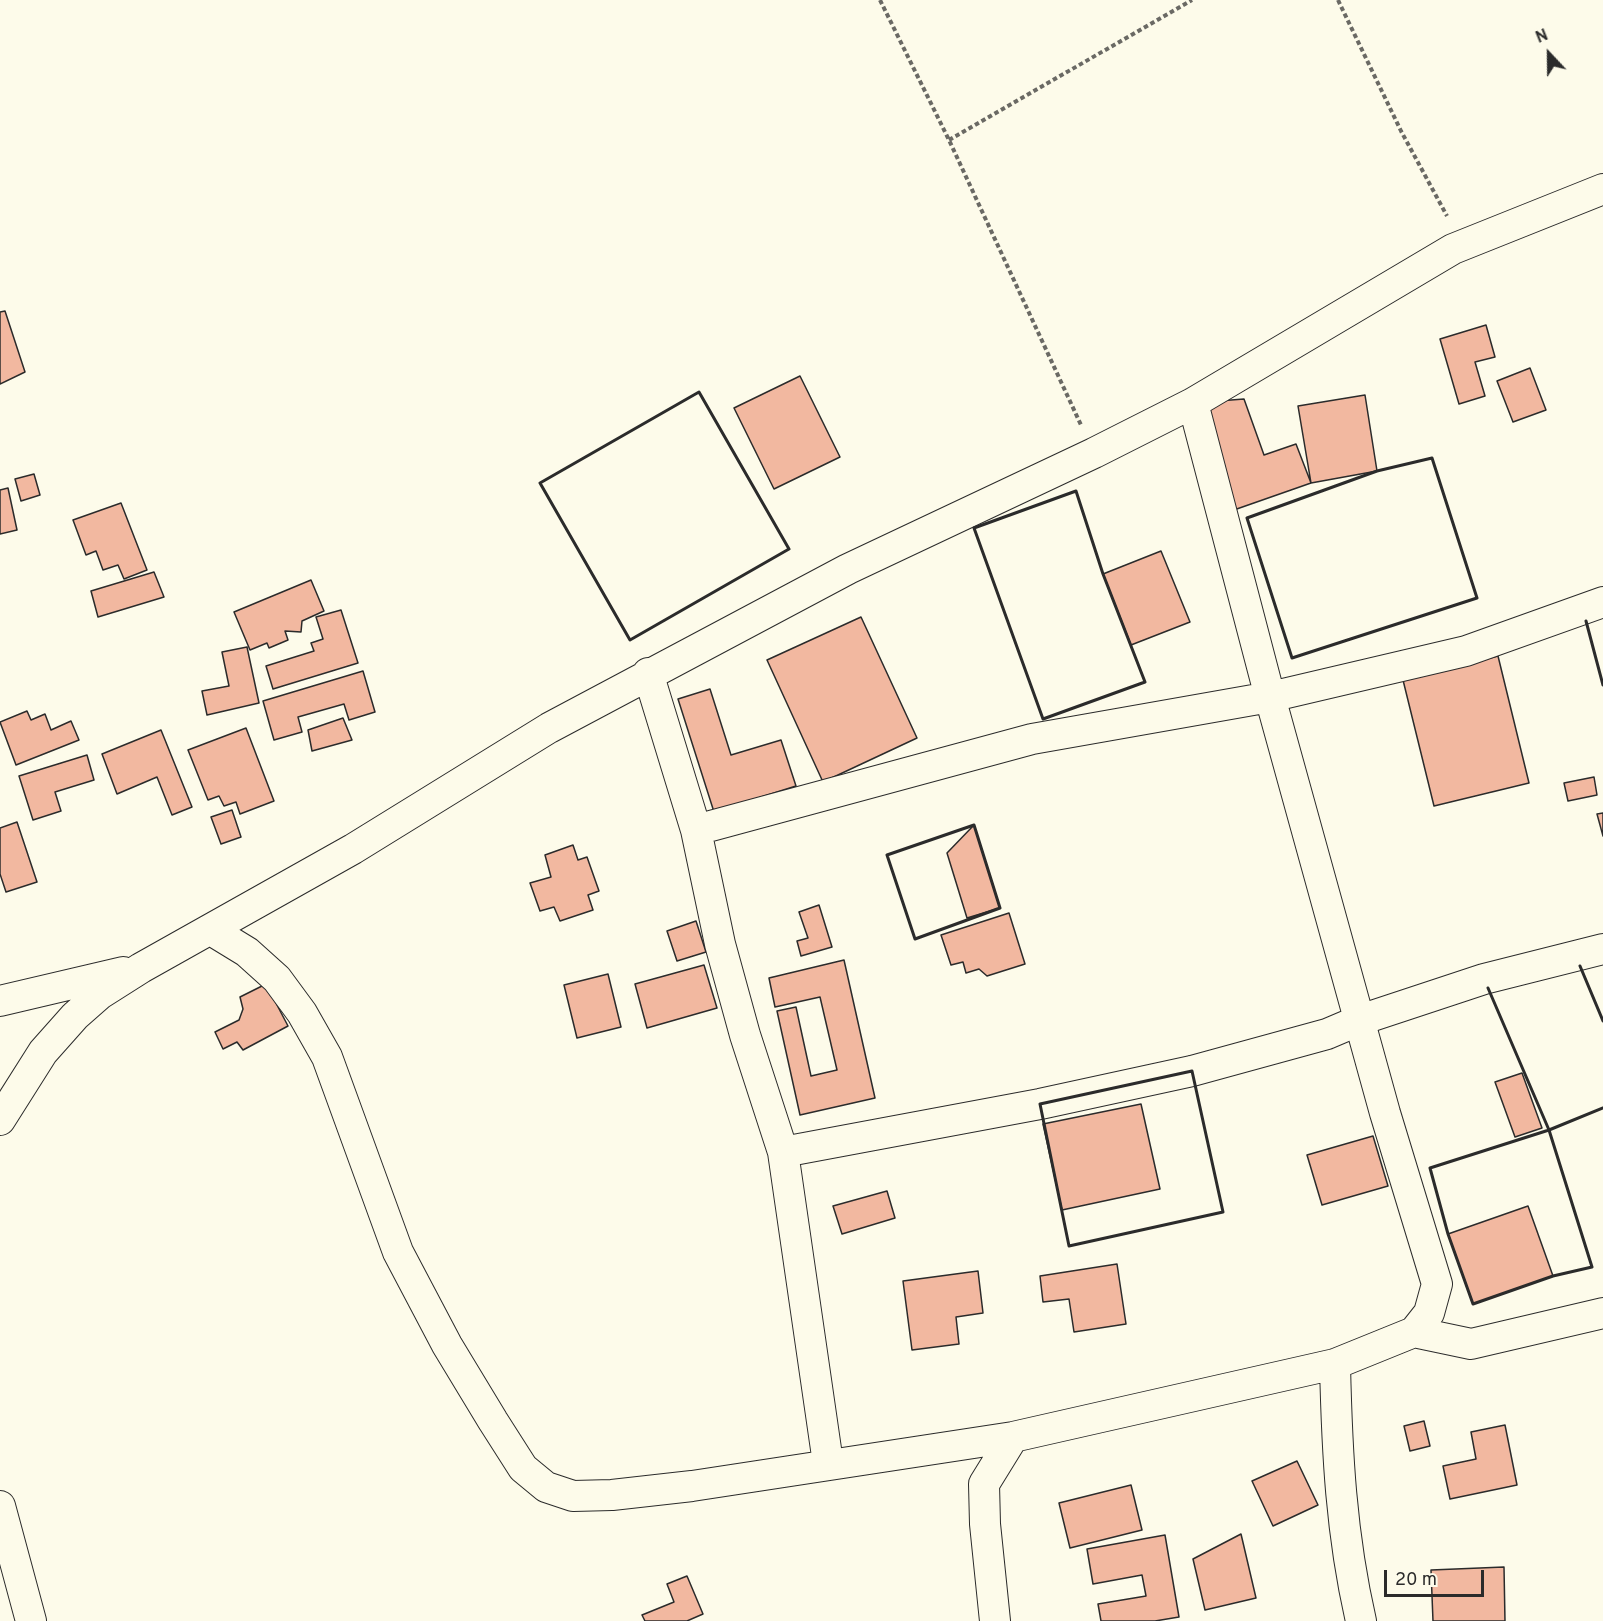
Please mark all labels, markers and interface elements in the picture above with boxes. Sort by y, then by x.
north arrow [1519,24,1579,84]
text: N [1533,26,1551,49]
scale bar [1387,1558,1488,1596]
text: 20 m [1395,1569,1437,1592]

